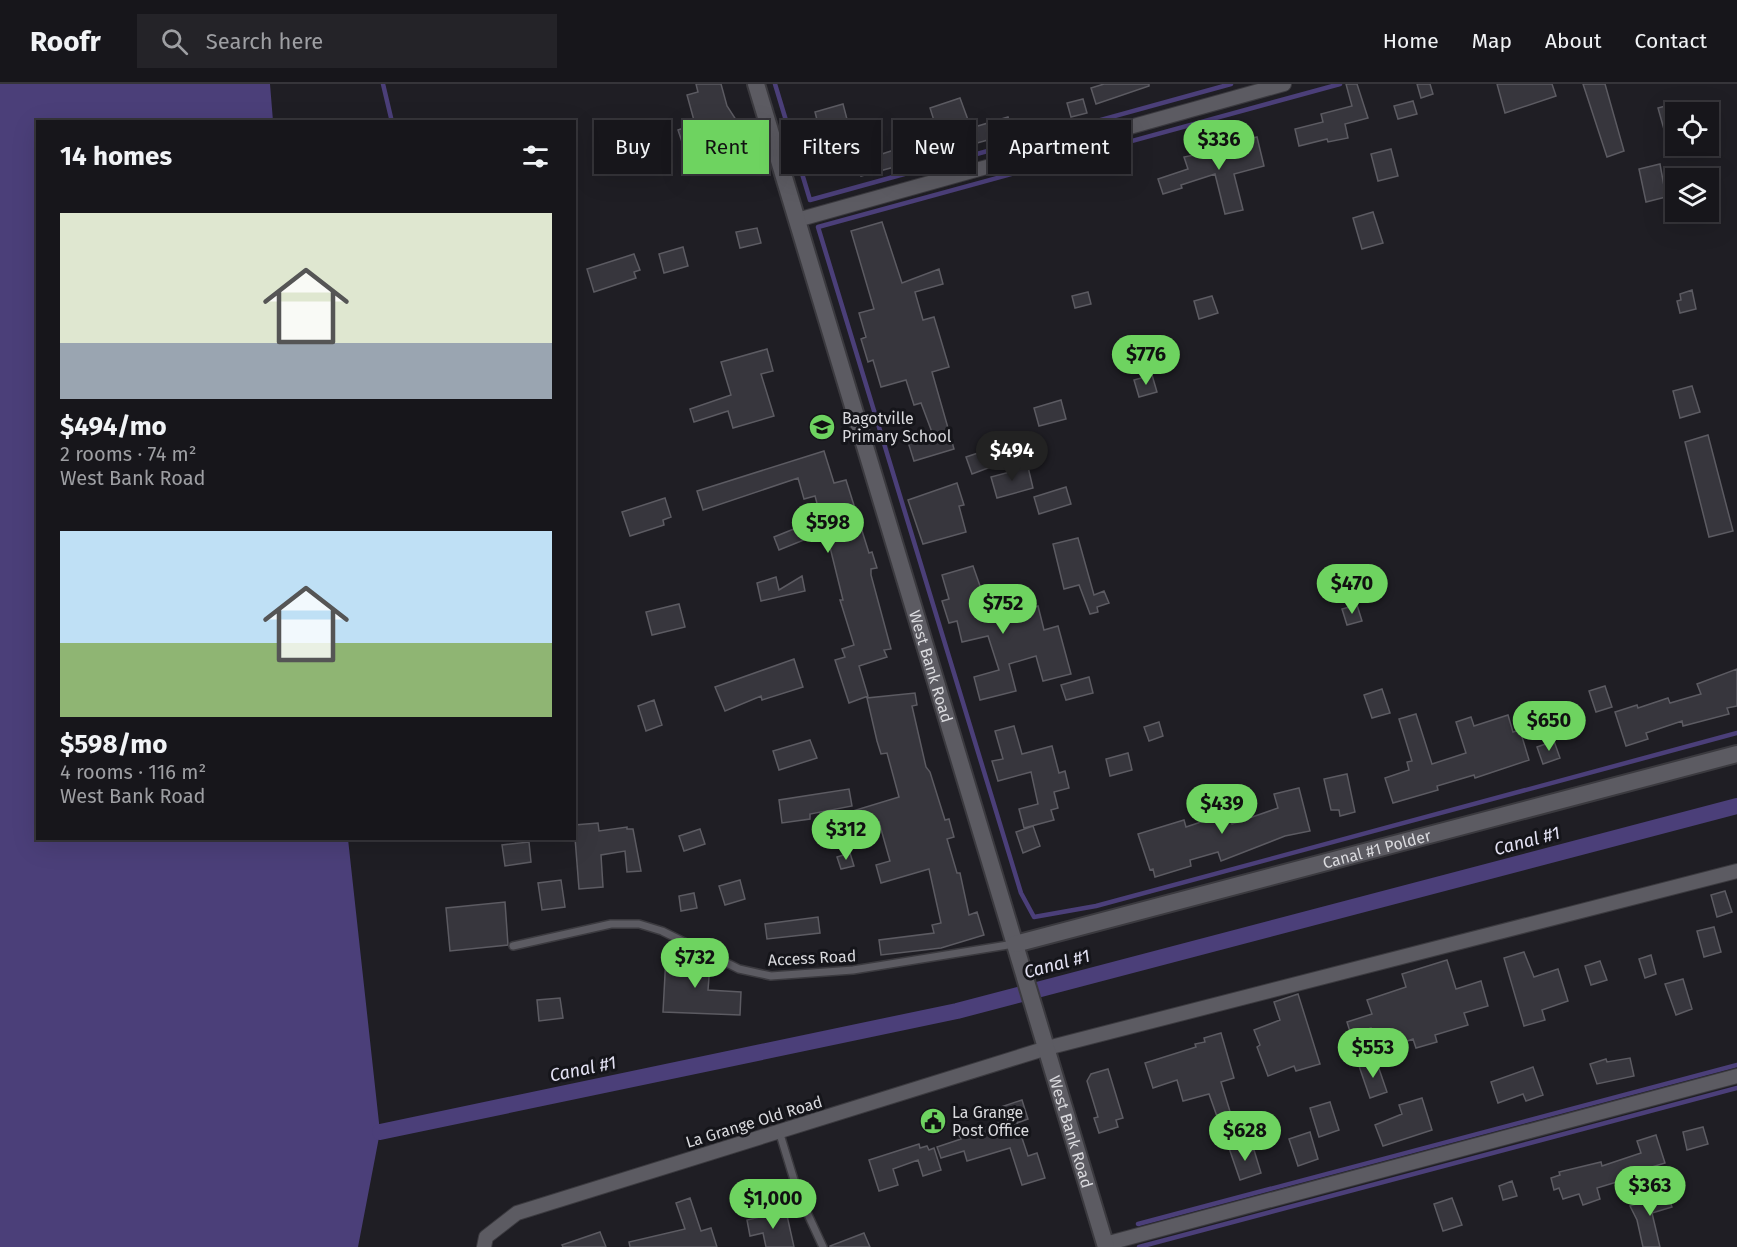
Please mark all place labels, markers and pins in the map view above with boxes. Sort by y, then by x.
pin: $336 [1183,120,1255,171]
pin: $776 [1110,335,1182,386]
place label: Bagotville Primary School [842,409,952,446]
school or university icon: Bagotville Primary School [807,412,837,442]
pin: $494 [976,431,1048,482]
pin: $598 [792,503,864,554]
pin: $470 [1316,564,1388,615]
pin: $752 [967,584,1039,635]
pin: $650 [1513,701,1585,752]
pin: $439 [1186,784,1258,835]
pin: $312 [810,810,882,861]
pin: $732 [659,938,731,989]
pin: $553 [1337,1028,1409,1079]
place label: La Grange Post Office [952,1103,1029,1140]
public building icon: La Grange Post Office [918,1106,948,1136]
pin: $628 [1209,1111,1281,1162]
pin: $363 [1614,1166,1686,1217]
pin: $1,000 [724,1179,822,1230]

